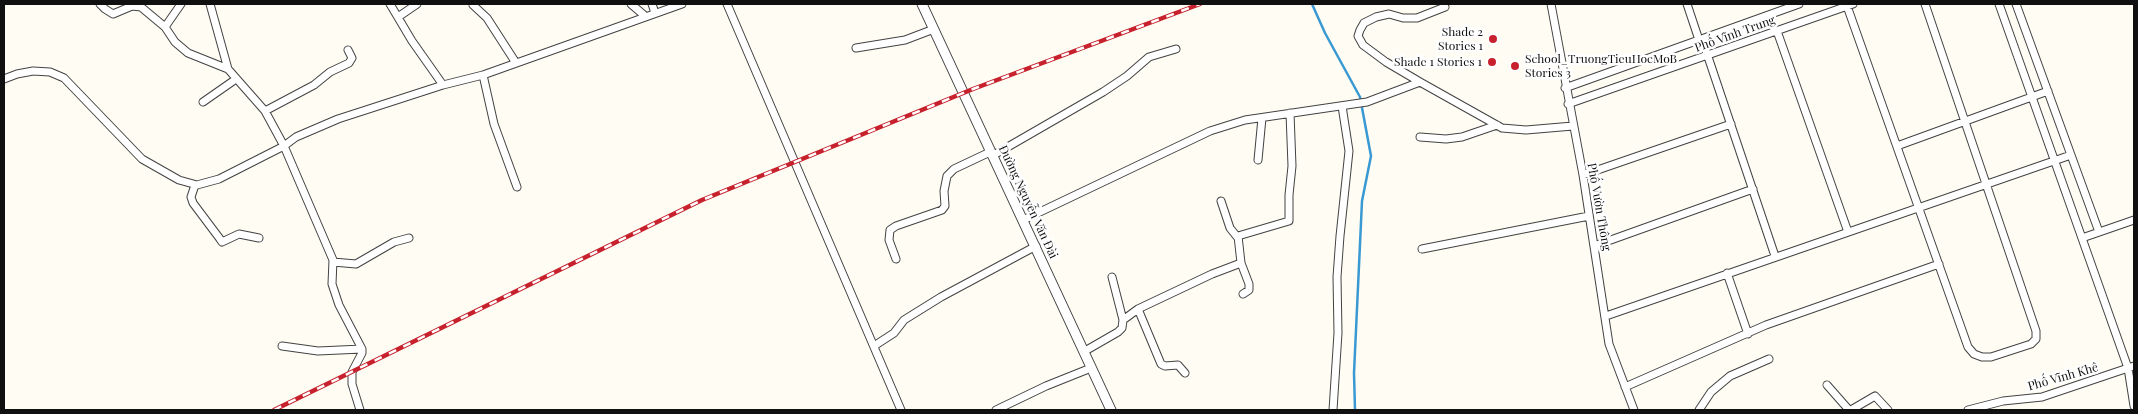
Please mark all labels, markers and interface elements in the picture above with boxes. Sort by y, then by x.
street label: Phố Vĩnh Trung [1693,13,1777,55]
place label: Shade 2 Stories 1 [1438,25,1483,53]
marker: Shade 2 Stories 1 [1487,33,1499,45]
place label: School_TruongTieuHocMoB Stories 3 [1525,52,1677,80]
place label: Shade 1 Stories 1 [1394,55,1482,69]
marker: Shade 1 Stories 1 [1486,56,1498,68]
marker: School_TruongTieuHocMoB Stories 3 [1509,60,1521,72]
street label: Đường Nguyễn Văn Đài [995,143,1061,261]
street label: Phố Vườn Thông [1584,162,1614,252]
street label: Phố Vĩnh Khê [2026,360,2100,394]

